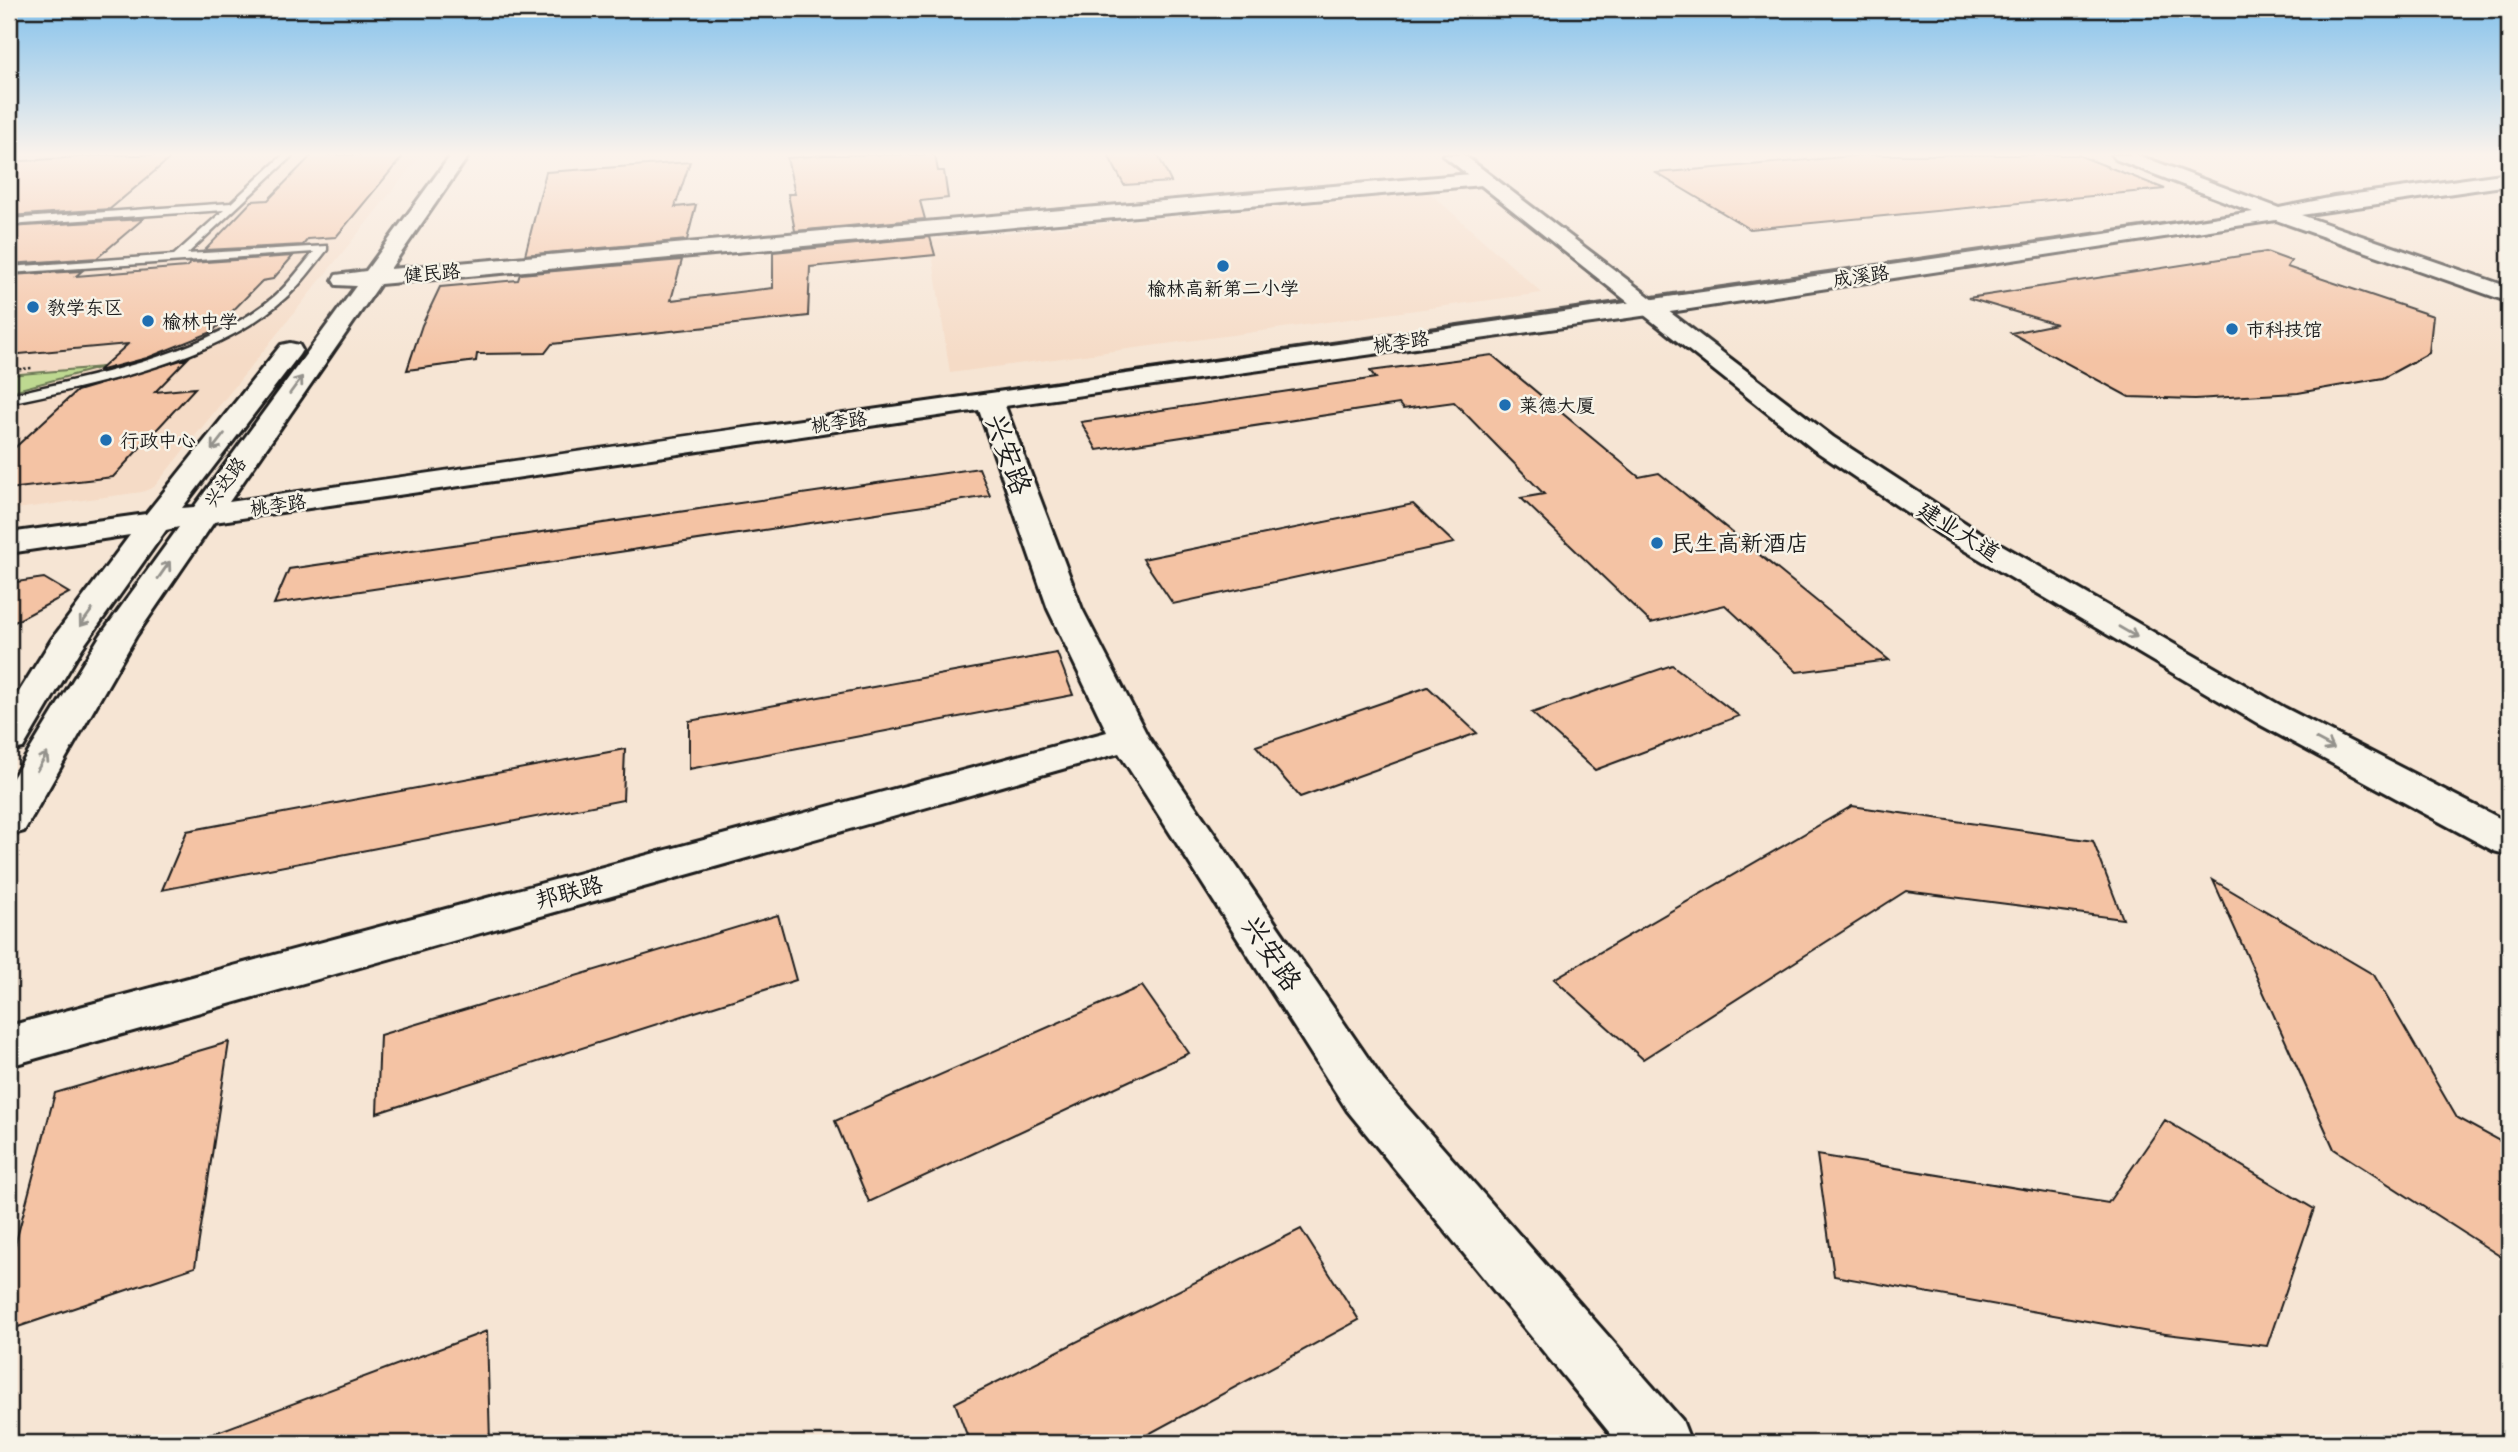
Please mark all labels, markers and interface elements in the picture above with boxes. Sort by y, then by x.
marker: 榆林高新第二小学 [1215,258,1231,274]
street label: 健民路 [403,259,461,287]
street label: 成溪路 [1831,261,1891,291]
place label: 榆林高新第二小学 [1147,277,1299,300]
place label: 教学东区 [47,296,123,319]
marker: 教学东区 [25,299,41,315]
place label: 榆林中学 [162,310,238,333]
marker: 榆林中学 [140,313,156,329]
place label: 市科技馆 [2246,318,2322,341]
marker: 市科技馆 [2224,321,2240,337]
street label: 桃李路 [1371,327,1431,357]
one-way arrow [288,376,303,395]
place label: 莱德大厦 [1519,394,1595,417]
marker: 莱德大厦 [1497,397,1513,413]
street label: 桃李路 [809,407,869,437]
street label: 兴安路 [979,409,1039,499]
place label: 行政中心 [120,429,196,452]
marker: 行政中心 [98,432,114,448]
one-way arrow [211,433,226,451]
street label: 兴达路 [199,452,251,512]
street label: 桃李路 [248,490,308,520]
street label: 建业大道 [1913,495,2005,567]
place label: 民生高新酒店 [1671,529,1809,557]
marker: 民生高新酒店 [1649,535,1665,551]
one-way arrow [157,561,171,580]
one-way arrow [79,608,93,627]
one-way arrow [2117,625,2137,639]
one-way arrow [2314,738,2335,752]
one-way arrow [35,752,49,772]
street label: 邦联路 [532,870,606,914]
street label: 兴安路 [1234,909,1310,997]

